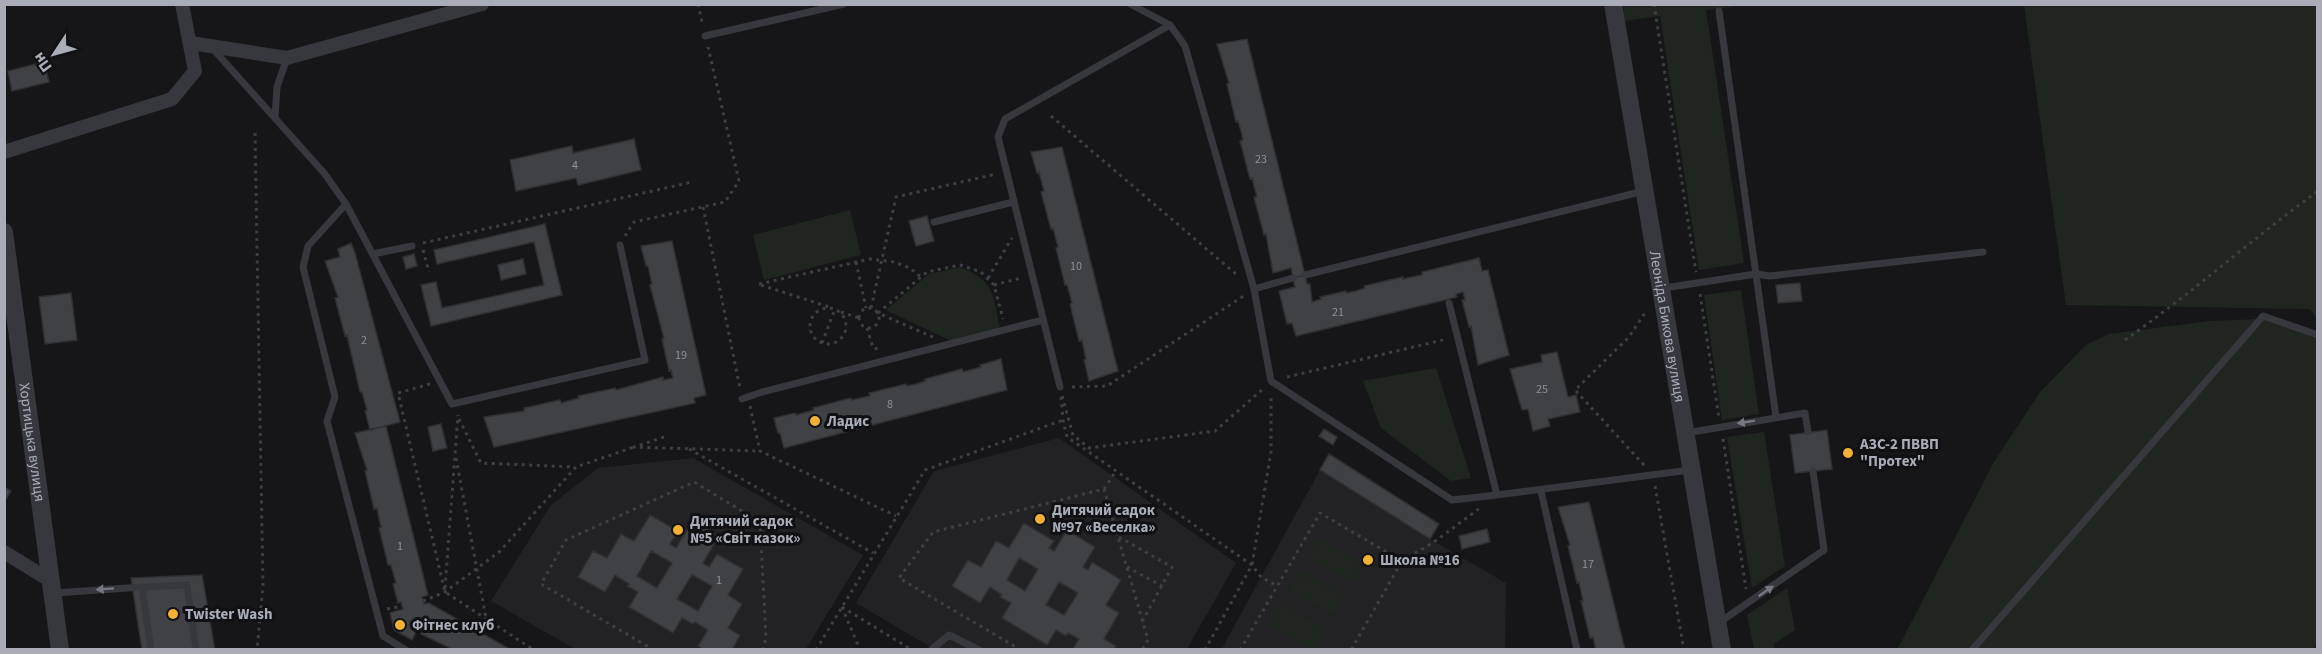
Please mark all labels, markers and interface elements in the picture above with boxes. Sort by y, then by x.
north arrow [24,24,84,84]
text: Пн [28,48,57,77]
house number: 23 [1255,151,1267,168]
house number: 4 [572,157,578,174]
street label: Леоніда Бикова вулиця [1644,249,1691,404]
house number: 10 [1070,258,1082,275]
house number: 21 [1332,304,1344,321]
house number: 2 [361,332,367,349]
house number: 19 [675,347,687,364]
street label: Хортицька вулиця [14,381,51,503]
house number: 25 [1536,381,1548,398]
house number: 8 [887,396,893,413]
place label: Ладис [826,411,869,432]
marker: Ладис [808,414,822,428]
one-way arrow [1737,418,1756,427]
place label: АЗС-2 ПВВП "Протех" [1859,434,1939,472]
marker: АЗС-2 ПВВП "Протех" [1841,446,1855,460]
place label: Дитячий садок №97 «Веселка» [1052,500,1156,538]
place label: Дитячий садок №5 «Світ казок» [690,511,800,549]
marker: Дитячий садок №97 «Веселка» [1033,512,1047,526]
marker: Дитячий садок №5 «Світ казок» [671,523,685,537]
house number: 1 [397,538,403,555]
place label: Школа №16 [1380,550,1460,571]
marker: Школа №16 [1361,553,1375,567]
house number: 17 [1582,556,1594,573]
house number: 1 [716,572,722,589]
one-way arrow [95,585,114,594]
one-way arrow [1758,585,1774,597]
place label: Twister Wash [185,604,272,625]
marker: Twister Wash [166,607,180,621]
place label: Фітнес клуб [412,615,495,636]
marker: Фітнес клуб [393,618,407,632]

